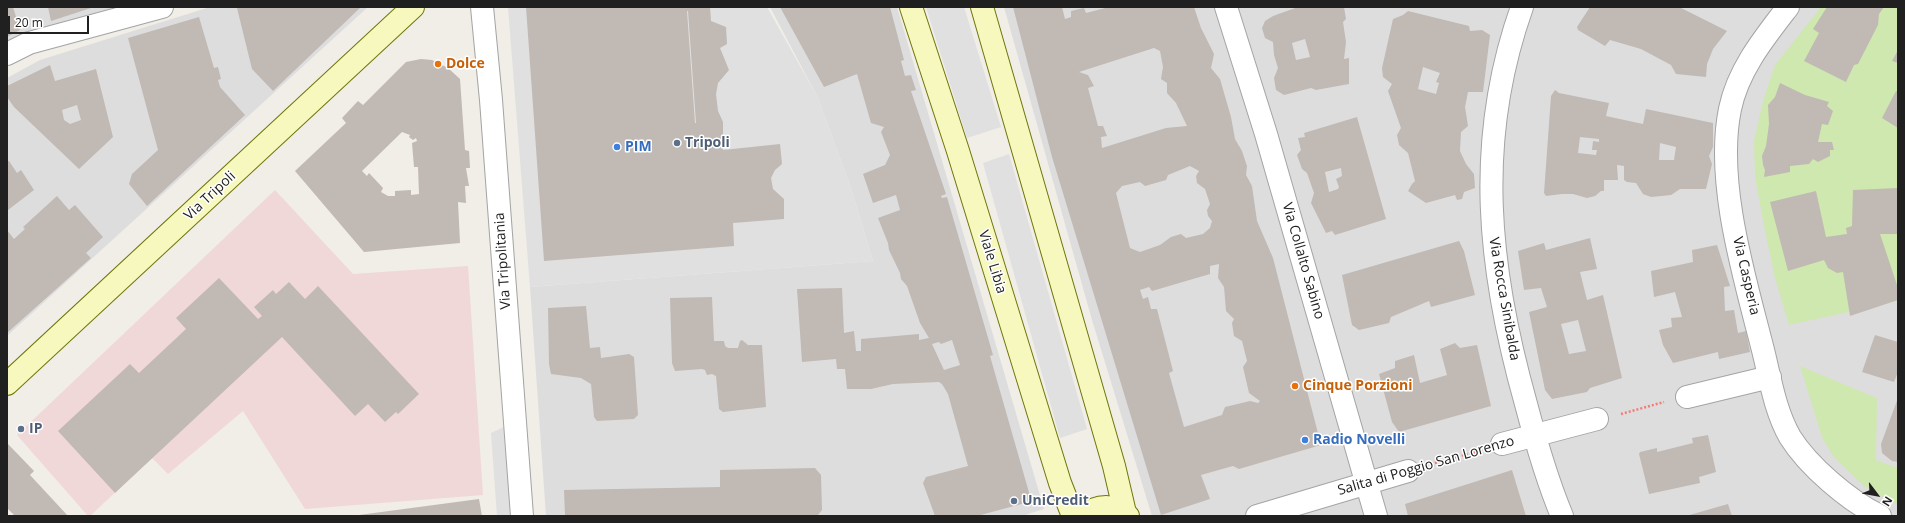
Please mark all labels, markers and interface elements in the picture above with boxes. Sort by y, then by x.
scale bar [10,8,91,34]
text: 20 m [15,14,43,31]
place label: Dolce [446,56,485,72]
marker: Dolce [433,59,443,69]
place label: Tripoli [685,135,730,151]
marker: Tripoli [672,138,682,148]
place label: PIM [625,139,652,155]
marker: PIM [612,142,622,152]
street label: Via Tripoli [181,168,239,224]
street label: Via Collalto Sabino [1278,201,1328,321]
street label: Via Tripolitania [491,212,515,310]
street label: Viale Libia [974,228,1010,296]
street label: Via Casperia [1729,235,1763,317]
street label: Via Rocca Sinibalda [1485,236,1523,362]
place label: Cinque Porzioni [1303,378,1412,394]
marker: Cinque Porzioni [1290,381,1300,391]
place label: IP [29,421,42,437]
marker: IP [16,424,26,434]
place label: Radio Novelli [1313,432,1405,448]
street label: Salita di Poggio San Lorenzo [1336,433,1516,499]
marker: Radio Novelli [1300,435,1310,445]
north arrow [1857,475,1897,515]
place label: UniCredit [1022,493,1089,509]
text: N [1879,494,1896,509]
marker: UniCredit [1009,496,1019,506]

